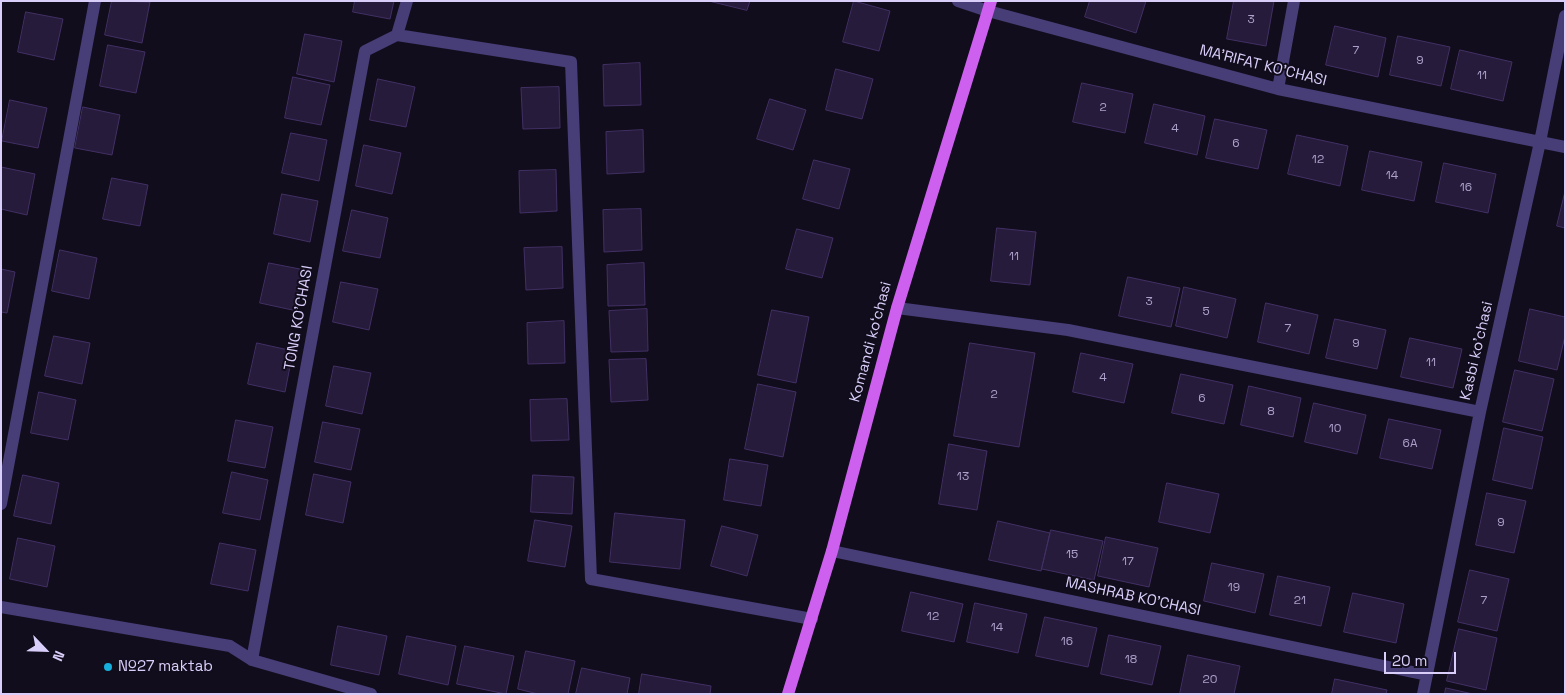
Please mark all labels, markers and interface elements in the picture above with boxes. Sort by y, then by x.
house number: 3 [1247,13,1255,27]
street label: MA'RIFAT KO'CHASI [1198,41,1328,91]
house number: 7 [1353,44,1359,58]
house number: 9 [1416,54,1424,68]
house number: 11 [1477,69,1487,83]
house number: 2 [1099,101,1107,115]
house number: 4 [1171,122,1179,136]
house number: 6 [1232,137,1240,151]
house number: 12 [1312,153,1324,167]
house number: 14 [1386,169,1398,183]
house number: 16 [1460,181,1472,195]
house number: 11 [1009,250,1019,264]
street label: TONG KO'CHASI [281,264,317,372]
street label: Komandi ko‘chasi [846,280,896,404]
house number: 3 [1145,295,1153,309]
street label: Kasbi ko'chasi [1457,300,1497,402]
house number: 5 [1202,305,1210,319]
house number: 7 [1285,322,1291,336]
house number: 9 [1352,337,1360,351]
house number: 11 [1426,356,1436,370]
house number: 4 [1099,371,1107,385]
house number: 2 [990,388,998,402]
house number: 6 [1198,392,1206,406]
house number: 8 [1267,405,1275,419]
house number: 10 [1329,422,1341,436]
house number: 6A [1403,437,1417,451]
house number: 13 [957,470,969,484]
house number: 9 [1497,516,1505,530]
house number: 15 [1066,548,1078,562]
house number: 17 [1122,555,1134,569]
street label: MASHRAB KO'CHASI [1064,574,1202,620]
house number: 19 [1228,581,1240,595]
house number: 21 [1294,594,1306,608]
house number: 7 [1481,594,1487,608]
house number: 12 [927,610,939,624]
house number: 14 [991,621,1003,635]
north arrow [20,625,70,675]
house number: 16 [1061,635,1073,649]
scale bar [1386,642,1458,674]
text: N [49,648,69,664]
text: 20 m [1392,651,1427,670]
house number: 18 [1125,653,1137,667]
place label: №27 maktab [118,658,213,676]
marker: №27 maktab [102,661,114,673]
house number: 20 [1203,673,1217,687]

